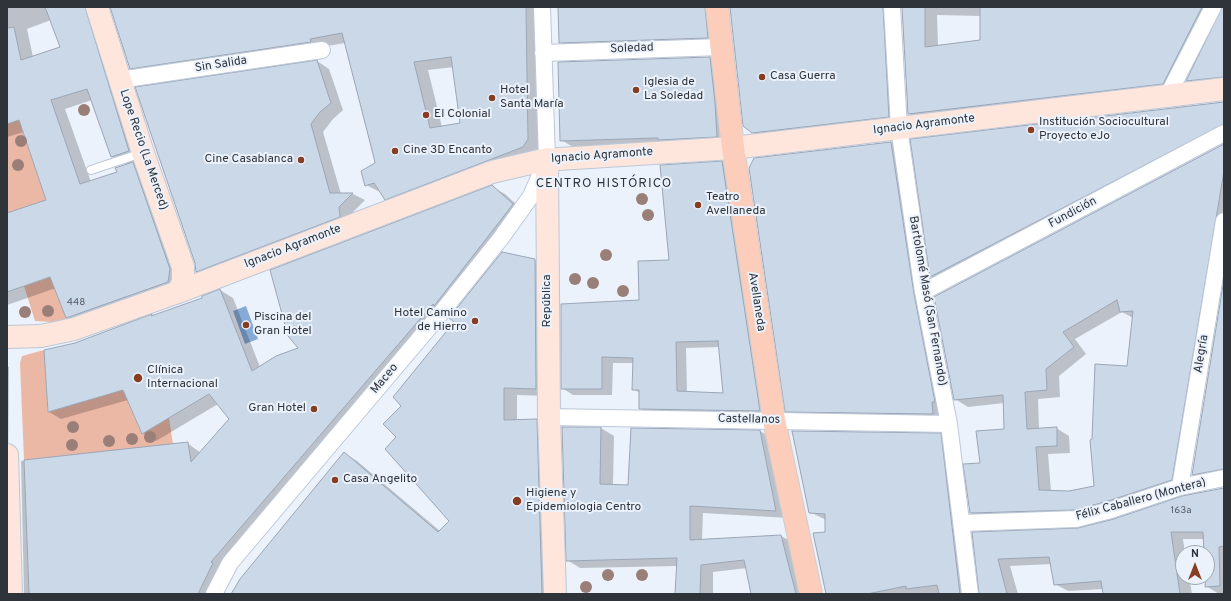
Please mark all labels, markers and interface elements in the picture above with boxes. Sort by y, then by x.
street label: Soledad [610,41,654,57]
street label: Sin Salida [194,54,248,76]
place label: Casa Guerra [770,70,836,84]
marker: Casa Guerra [757,72,767,82]
place label: Iglesia de La Soledad [644,76,703,104]
place label: Hotel Santa María [500,84,564,112]
marker: Iglesia de La Soledad [631,85,641,95]
street label: Lope Recio (La Merced) [116,88,170,212]
marker: Hotel Santa María [487,93,497,103]
place label: El Colonial [434,108,491,122]
marker: El Colonial [421,110,431,120]
street label: Ignacio Agramonte [872,112,976,138]
place label: Institución Sociocultural Proyecto eJo [1039,116,1169,144]
marker: Institución Sociocultural Proyecto eJo [1026,125,1036,135]
place label: Cine 3D Encanto [403,144,492,158]
street label: Ignacio Agramonte [550,145,654,167]
marker: Cine 3D Encanto [390,146,400,156]
place label: Cine Casablanca [205,153,293,167]
marker: Cine Casablanca [296,155,306,165]
district label: CENTRO HISTÓRICO [536,176,672,192]
place label: Teatro Avellaneda [706,191,766,219]
street label: Fundición [1046,194,1100,232]
marker: Teatro Avellaneda [693,200,703,210]
street label: Bartolomé Masó (San Fernando) [905,215,949,387]
street label: Ignacio Agramonte [243,222,343,272]
street label: Avellaneda [744,271,768,333]
street label: República [541,275,555,327]
house number: 448 [67,297,85,309]
place label: Hotel Camino de Hierro [394,307,467,335]
place label: Piscina del Gran Hotel [254,311,312,339]
marker: Hotel Camino de Hierro [470,316,480,326]
marker: Piscina del Gran Hotel [241,320,251,330]
street label: Alegría [1192,334,1212,374]
street label: Maceo [368,361,402,397]
place label: Clínica Internacional [147,364,218,392]
marker: Clínica Internacional [132,372,144,384]
place label: Gran Hotel [248,402,306,416]
marker: Gran Hotel [309,404,319,414]
street label: Castellanos [718,412,780,428]
place label: Casa Angelito [343,473,417,487]
marker: Casa Angelito [330,475,340,485]
street label: Félix Caballero (Montera) [1074,476,1208,524]
place label: Higiene y Epidemiologia Centro [526,487,641,515]
marker: Higiene y Epidemiologia Centro [511,495,523,507]
house number: 163a [1170,505,1192,517]
north arrow [1175,545,1215,585]
text: N [1191,547,1199,561]

